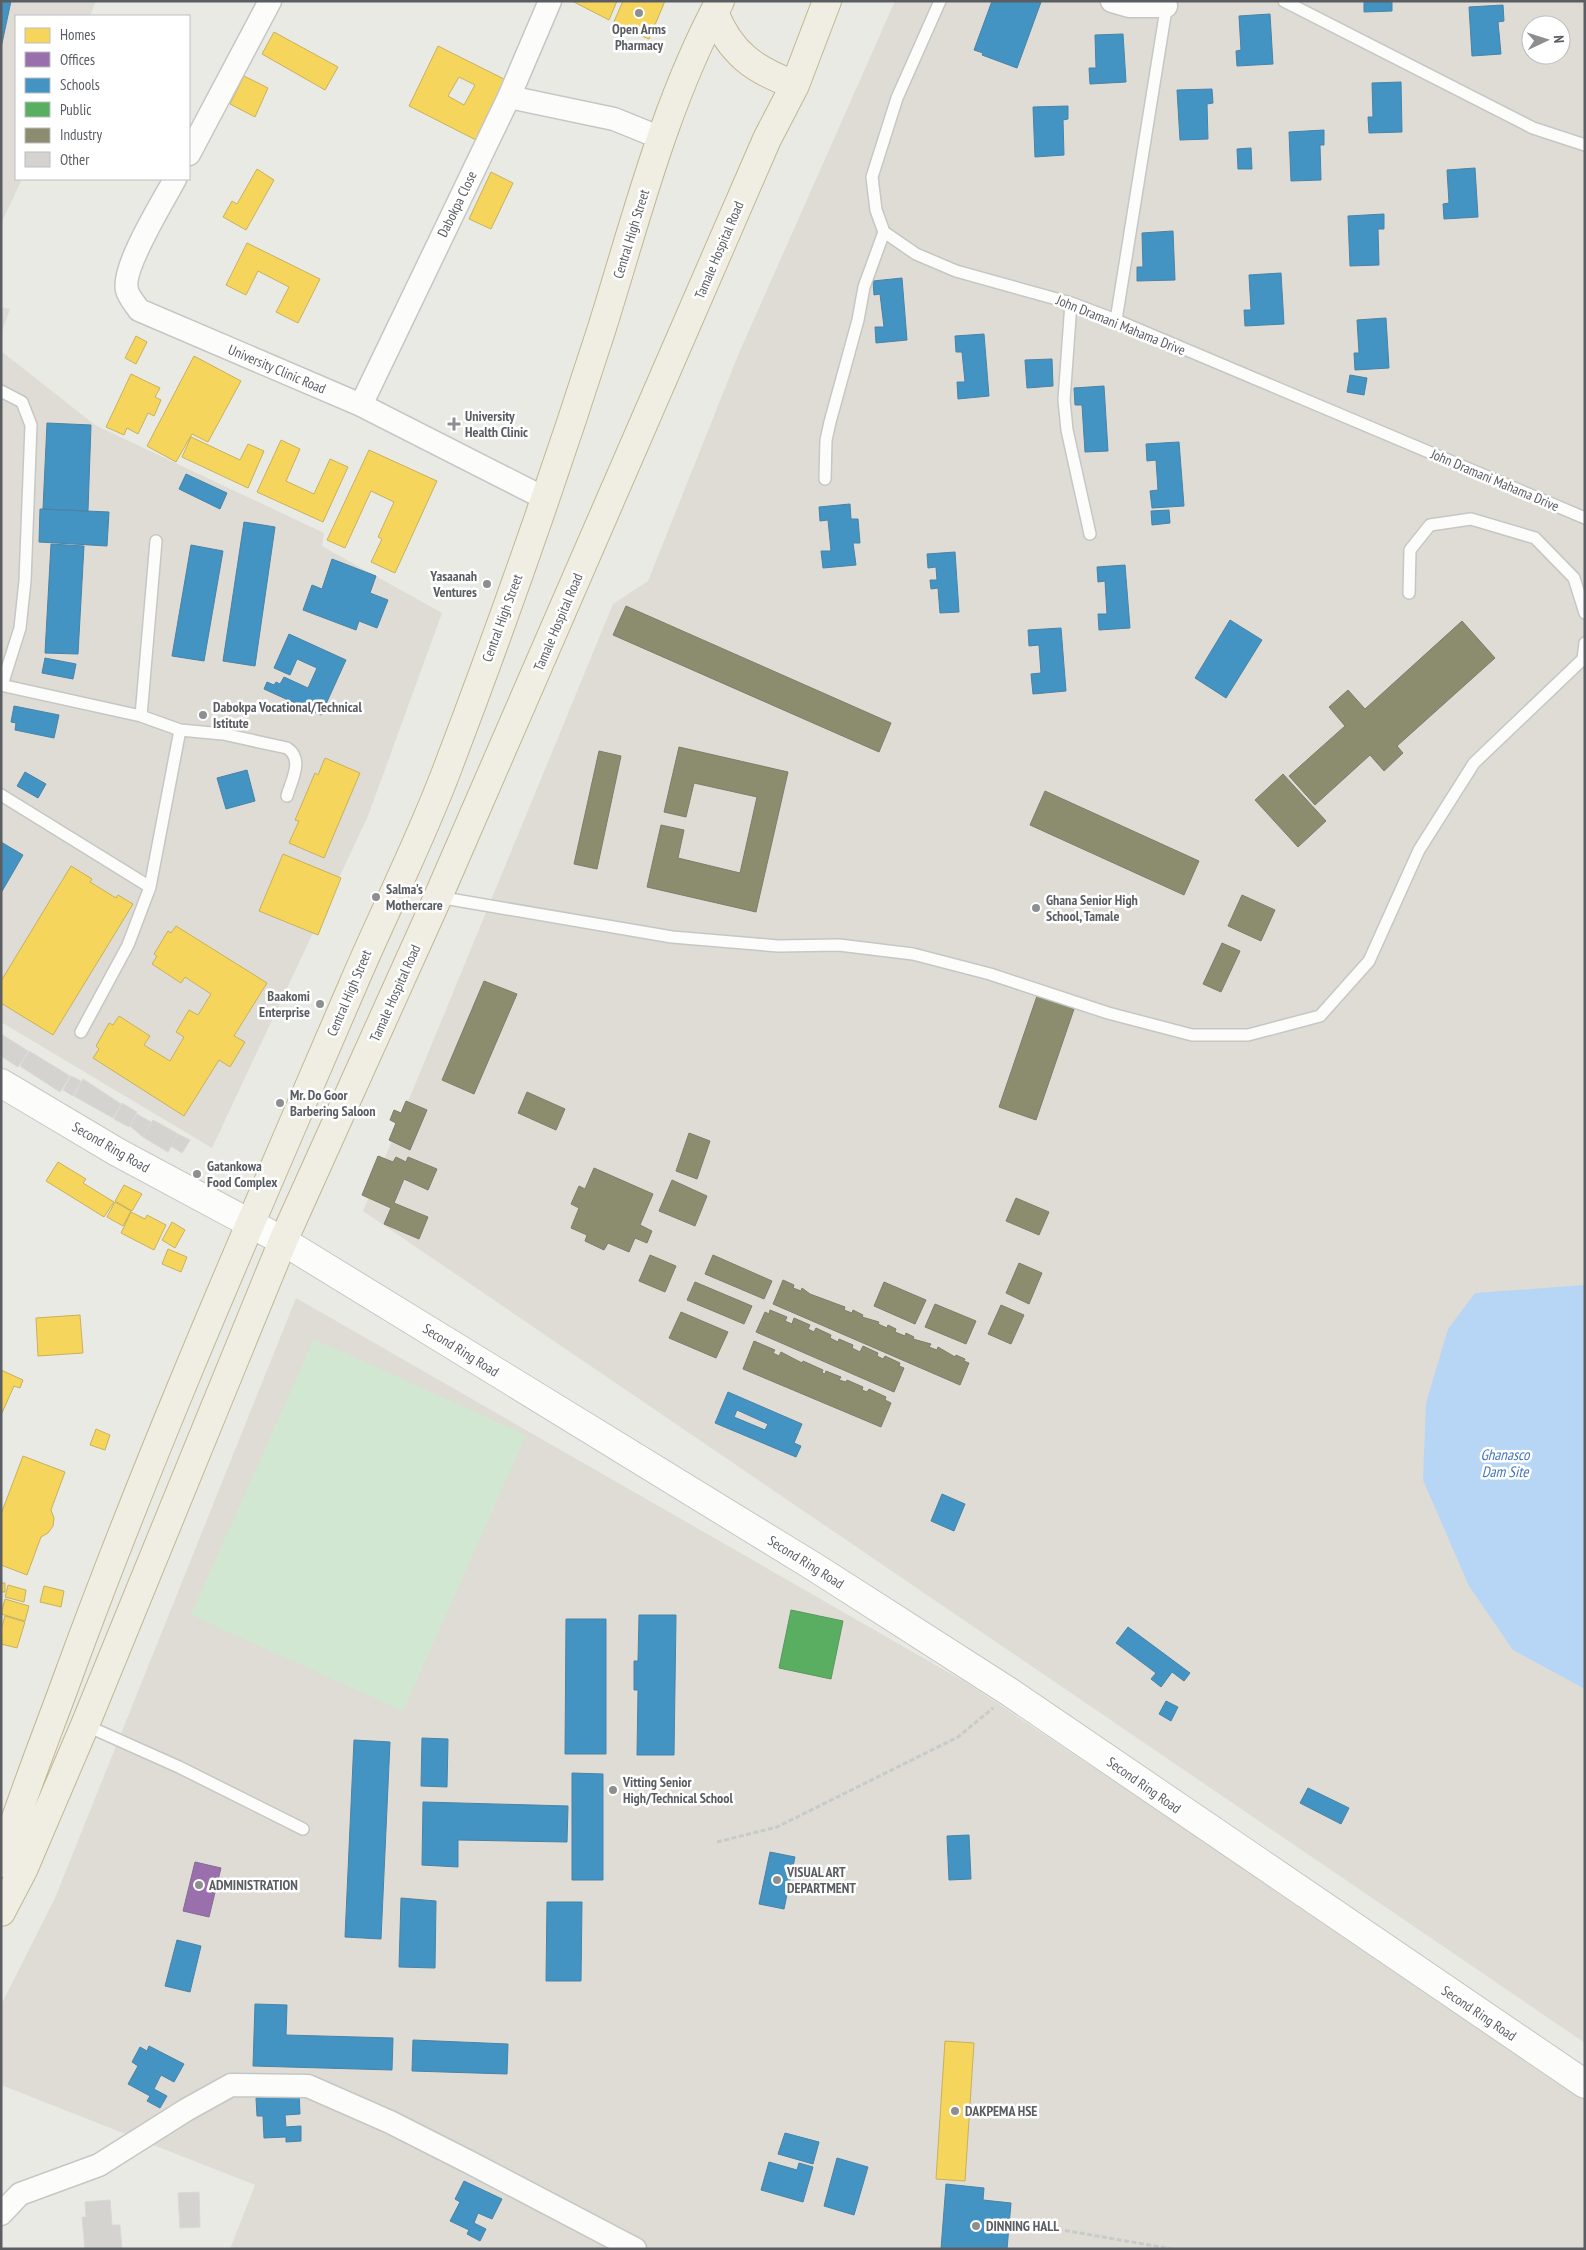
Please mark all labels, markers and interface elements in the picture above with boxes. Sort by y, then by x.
marker: Open Arms Pharmacy [633,7,645,19]
legend [15,15,190,180]
north arrow [1521,15,1571,65]
place label: Open Arms Pharmacy [612,20,666,54]
text: Homes [60,25,96,44]
text: N [1550,35,1568,43]
text: Offices [60,50,95,69]
text: Schools [60,75,100,94]
text: Public [60,100,92,119]
text: Industry [60,125,102,144]
text: Other [60,150,90,169]
street label: Dabokpa Close [433,168,481,240]
street label: Central High Street [609,187,653,281]
street label: Tamale Hospital Road [690,198,748,302]
street label: John Dramani Mahama Drive [1053,290,1188,359]
street label: University Clinic Road [225,340,329,398]
place label: University Health Clinic [465,407,528,441]
marker: University Health Clinic [447,417,461,431]
street label: John Dramani Mahama Drive [1427,444,1562,515]
place label: Yasaanah Ventures [429,567,477,601]
street label: Tamale Hospital Road [529,570,587,674]
street label: Central High Street [478,571,526,664]
marker: Yasaanah Ventures [481,578,493,590]
place label: Dabokpa Vocational/Technical Istitute [213,698,362,732]
marker: Dabokpa Vocational/Technical Istitute [197,709,209,721]
place label: Salma's Mothercare [386,880,443,914]
marker: Salma's Mothercare [370,891,382,903]
place label: Ghana Senior High School, Tamale [1046,891,1138,925]
marker: Ghana Senior High School, Tamale [1030,902,1042,914]
street label: Tamale Hospital Road [366,942,424,1044]
street label: Central High Street [323,947,375,1039]
place label: Baakomi Enterprise [259,987,310,1021]
marker: Baakomi Enterprise [314,998,326,1010]
place label: Mr. Do Goor Barbering Saloon [290,1086,376,1120]
marker: Mr. Do Goor Barbering Saloon [274,1097,286,1109]
street label: Second Ring Road [69,1118,153,1176]
place label: Gatankowa Food Complex [207,1157,278,1191]
marker: Gatankowa Food Complex [191,1168,203,1180]
street label: Second Ring Road [420,1319,502,1381]
water label: Ghanasco Dam Site [1480,1445,1531,1481]
street label: Second Ring Road [765,1531,847,1593]
street label: Second Ring Road [1103,1753,1185,1817]
place label: Vitting Senior High/Technical School [622,1773,734,1807]
marker: Vitting Senior High/Technical School [607,1784,619,1796]
place label: VISUAL ART DEPARTMENT [786,1863,856,1897]
marker: VISUAL ART DEPARTMENT [771,1874,783,1886]
place label: ADMINISTRATION [208,1876,298,1894]
marker: ADMINISTRATION [193,1879,205,1891]
street label: Second Ring Road [1438,1981,1520,2045]
place label: DAKPEMA HSE [965,2102,1037,2120]
marker: DAKPEMA HSE [949,2105,961,2117]
place label: DINNING HALL [986,2217,1059,2235]
marker: DINNING HALL [970,2220,982,2232]

